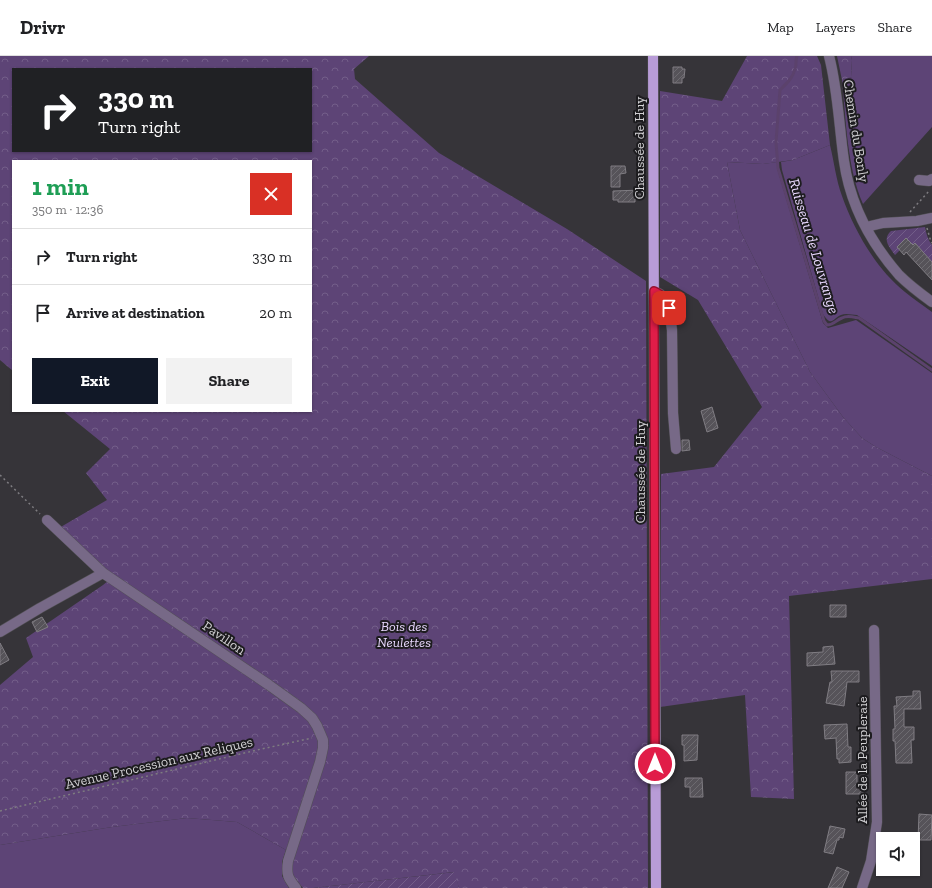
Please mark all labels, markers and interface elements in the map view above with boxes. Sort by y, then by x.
text: Drivr [20,16,65,39]
text: Map [767,19,794,36]
text: Layers [816,19,855,36]
text: Share [877,19,912,36]
street label: Chemin du Bonly [839,78,873,184]
text: 330 m [98,82,174,115]
icon: right [32,84,84,136]
street label: Chaussée de Huy [631,96,648,199]
text: Turn right [98,116,180,138]
text: 1 min [32,172,89,201]
button: close [250,173,292,215]
water label: Ruisseau de Louvrange [785,176,843,316]
text: 350 m · 12:36 [32,202,103,217]
icon: right [32,246,54,268]
text: Turn right [66,248,137,266]
text: 330 m [252,248,292,266]
pin [652,291,686,325]
icon: arrive [658,297,680,319]
icon: arrive [32,302,54,324]
text: Arrive at destination [66,304,205,322]
text: 20 m [259,304,292,322]
button: Exit [32,358,158,404]
button: Share [166,358,292,404]
street label: Chaussée de Huy [632,420,649,523]
street label: Pavillon [199,617,249,659]
park label: Bois des Neulettes [377,618,431,651]
street label: Allée de la Peupleraie [854,696,871,824]
street label: Avenue Procession aux Reliques [64,733,254,793]
position arrow [634,743,676,785]
map controls [876,832,920,876]
button: sound [876,832,920,876]

